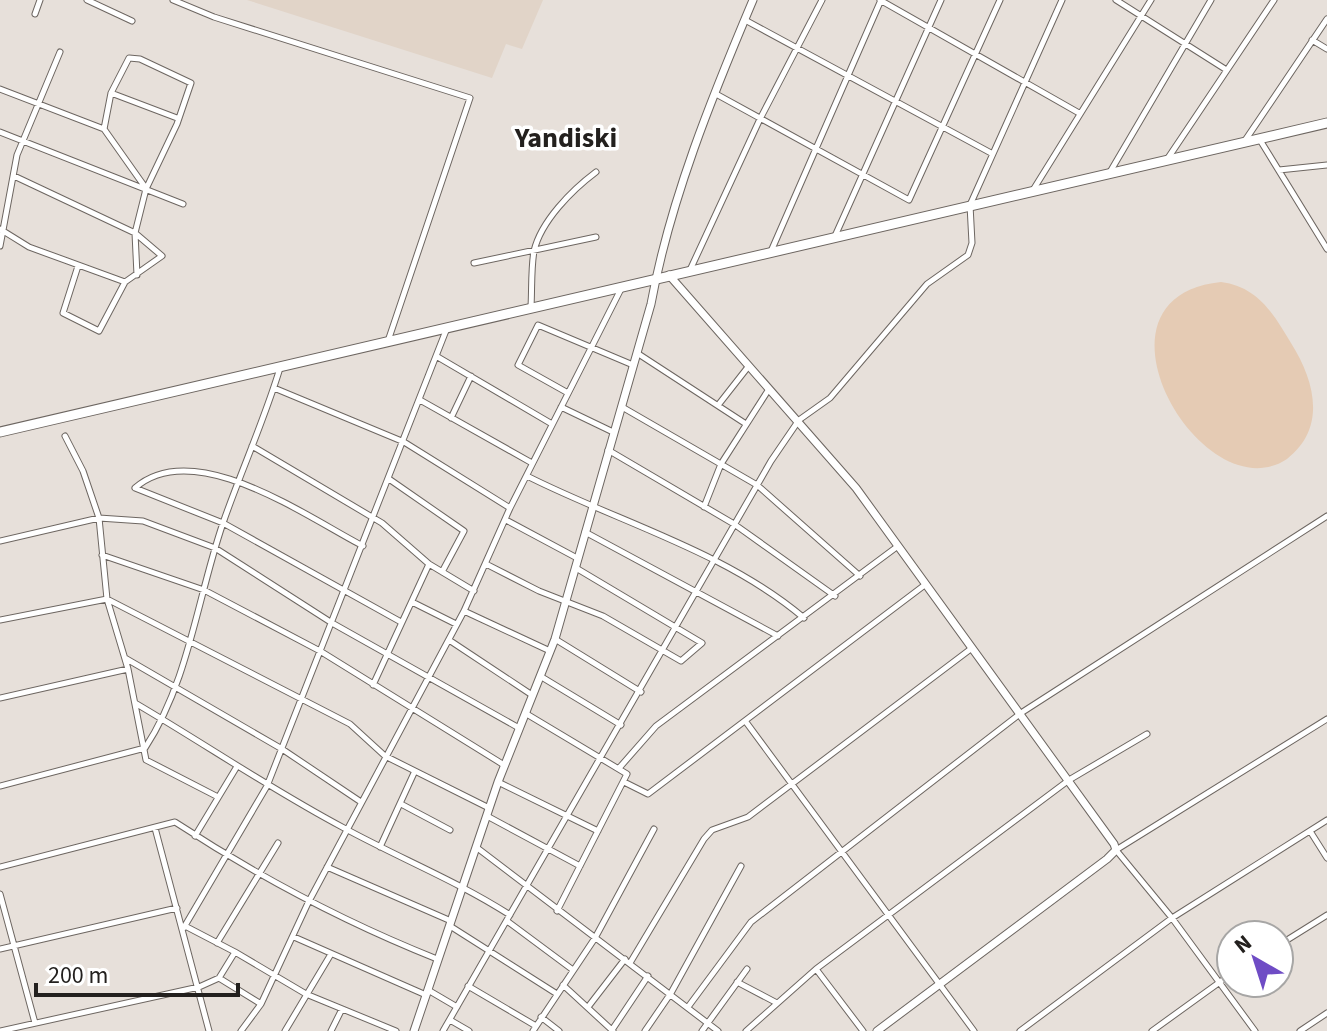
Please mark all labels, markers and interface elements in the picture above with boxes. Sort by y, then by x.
district label: Yandiski [514,118,617,158]
north arrow [1215,919,1295,999]
text: N [1227,927,1259,961]
scale bar [36,947,238,997]
text: 200 m [48,958,108,993]

